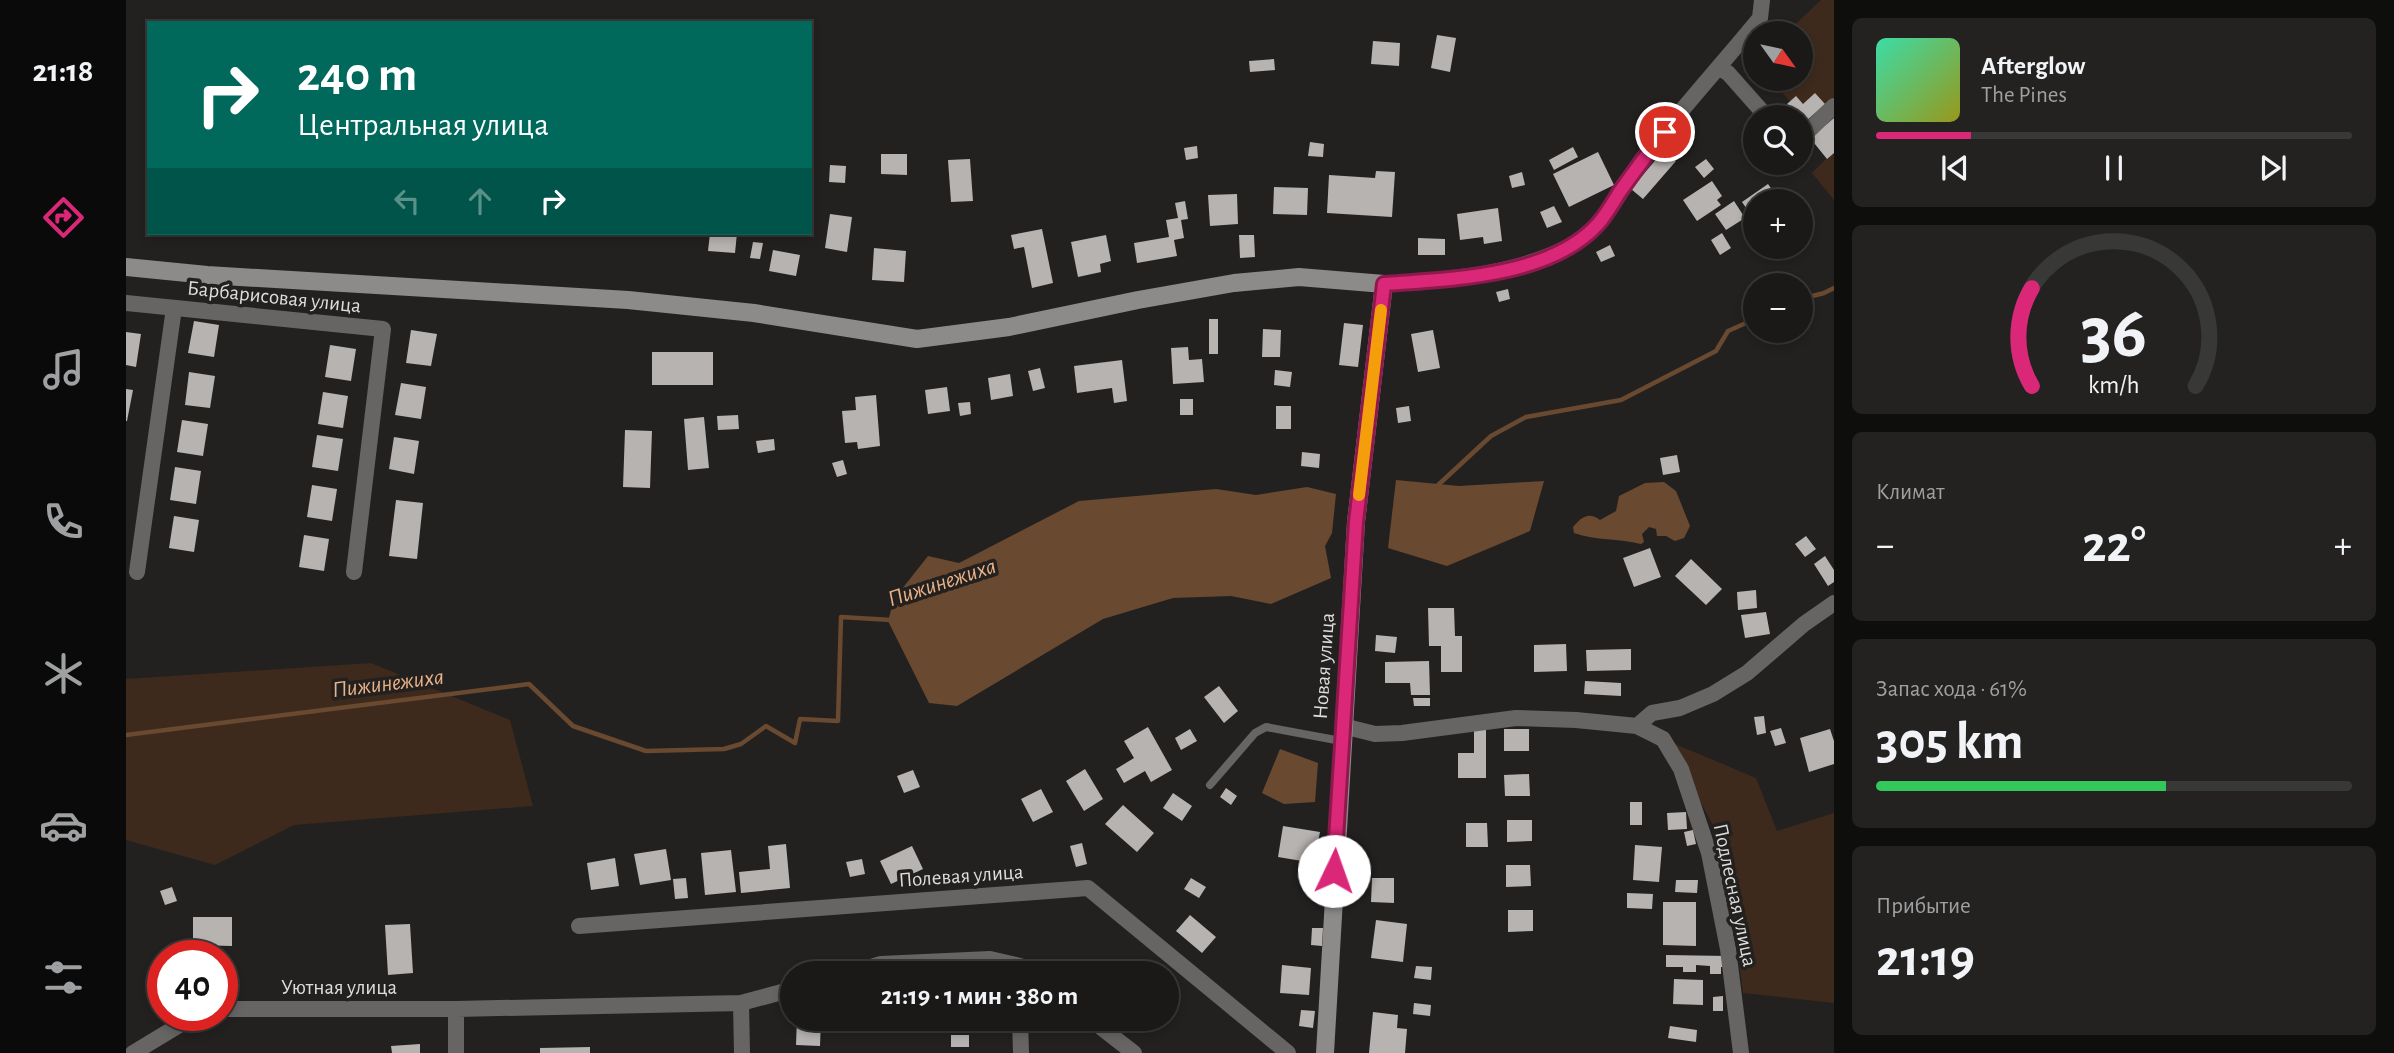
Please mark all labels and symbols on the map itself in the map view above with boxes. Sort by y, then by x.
north arrow [1743,21,1813,91]
pin [1635,102,1695,162]
street label: Барбарисовая улица [186,277,362,317]
water label: Пижинежиха [885,555,999,611]
street label: Новая улица [1310,612,1338,720]
water label: Пижинежиха [331,666,445,702]
street label: Подлесная улица [1710,822,1760,969]
position arrow [1297,834,1371,908]
street label: Полевая улица [898,861,1025,891]
speed limit sign: 40 [147,940,238,1031]
street label: Уютная улица [281,977,398,998]

